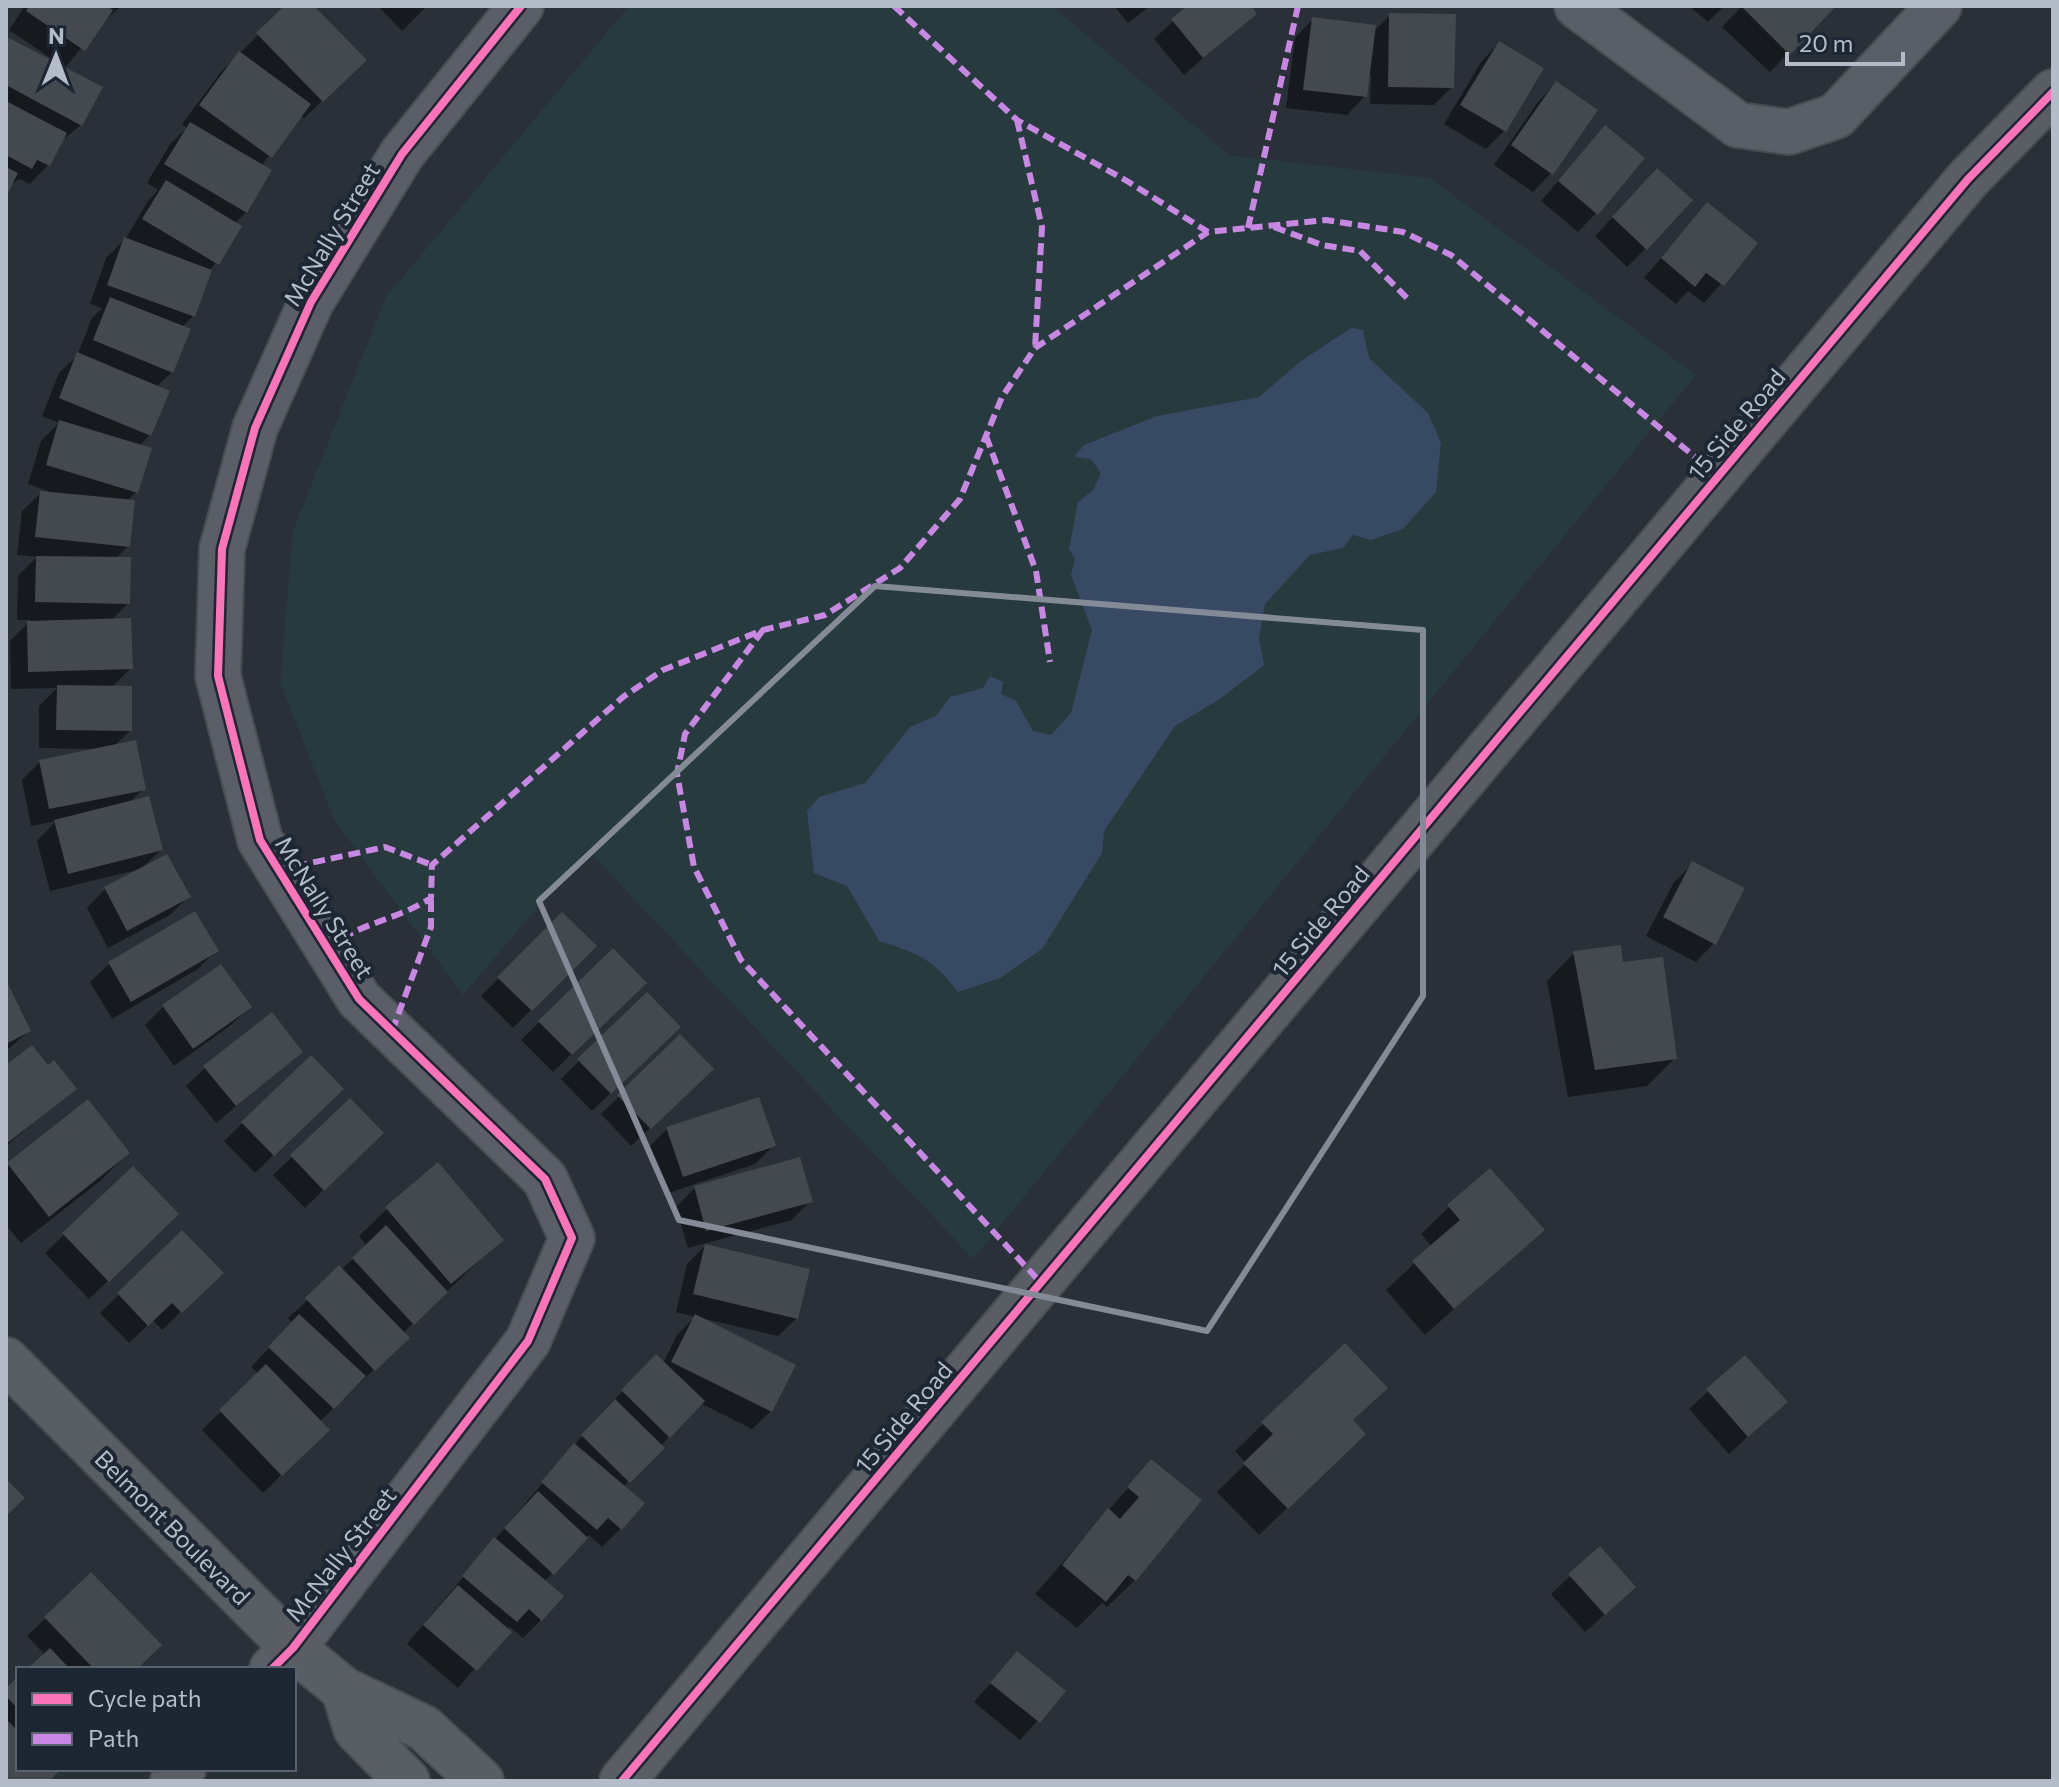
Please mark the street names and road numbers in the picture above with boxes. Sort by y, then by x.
street label: McNally Street [277,157,385,311]
street label: 15 Side Road [1681,363,1791,485]
street label: McNally Street [270,830,380,984]
street label: 15 Side Road [1265,860,1375,982]
street label: 15 Side Road [848,1356,958,1478]
street label: Belmont Boulevard [90,1444,256,1610]
street label: McNally Street [279,1481,402,1627]

